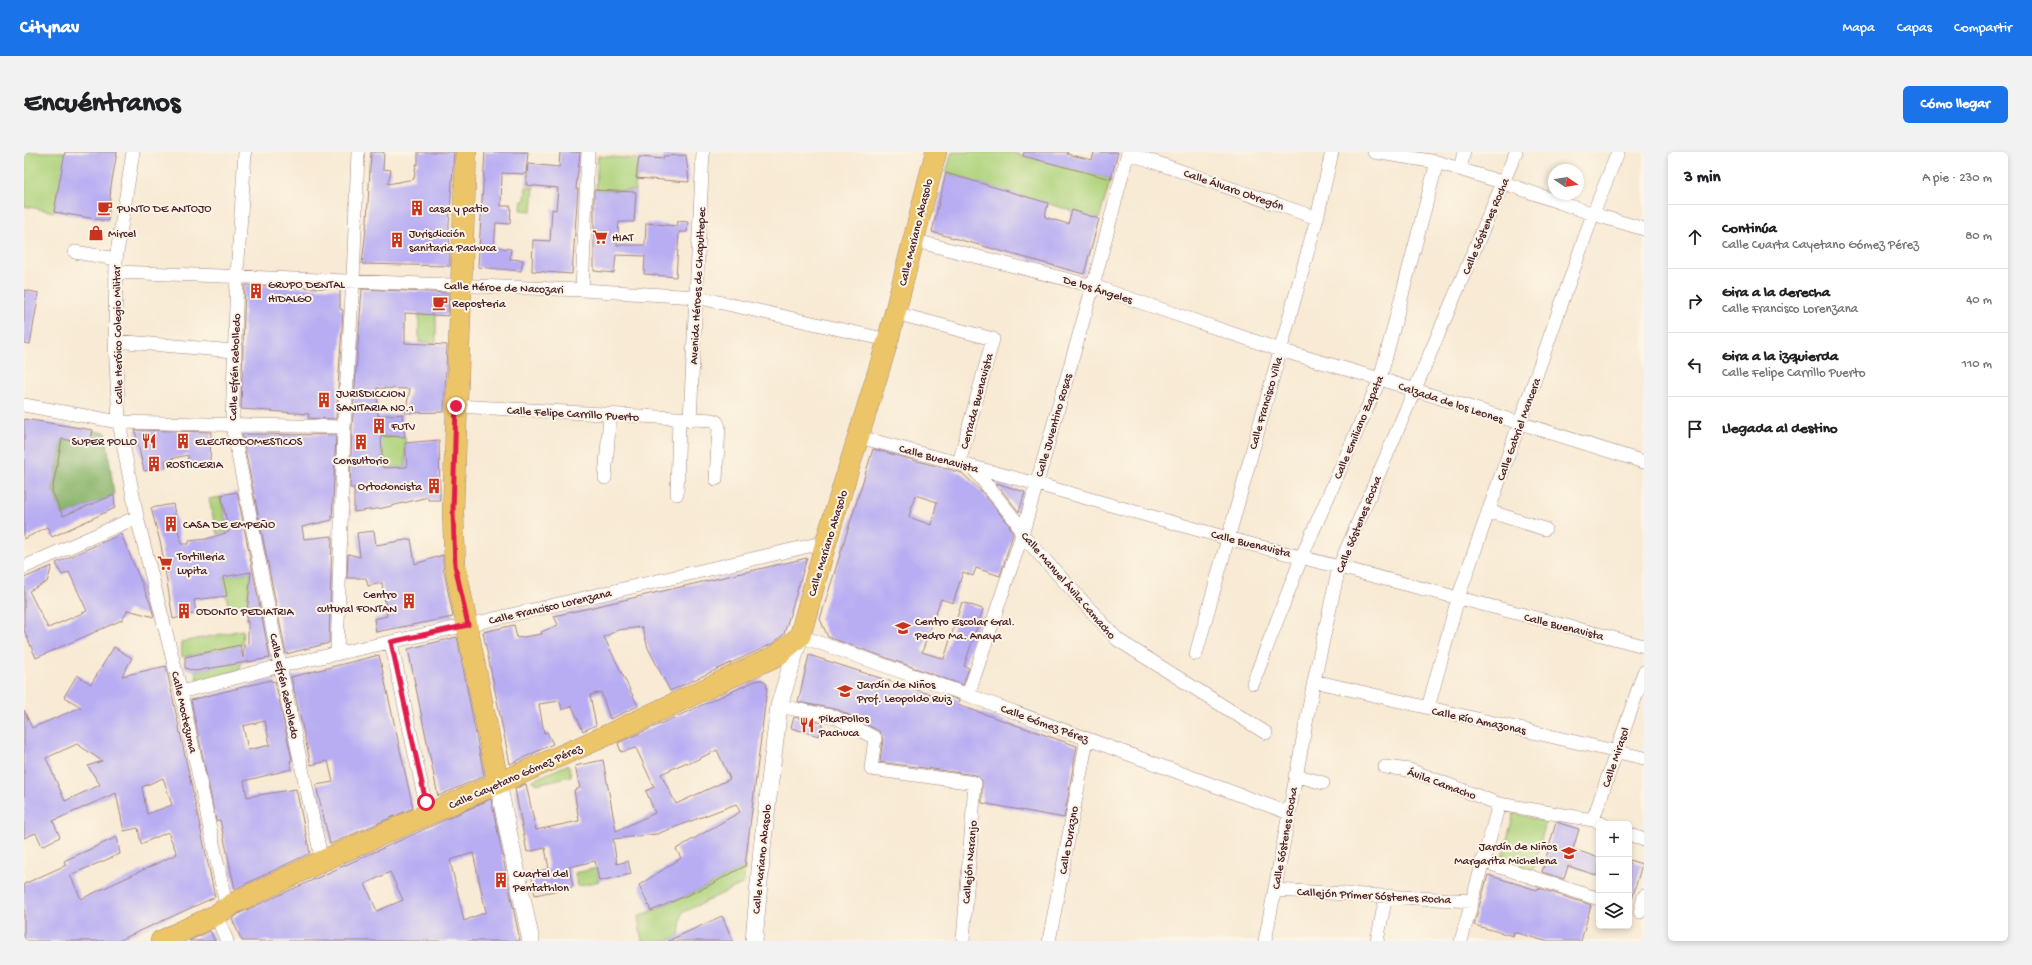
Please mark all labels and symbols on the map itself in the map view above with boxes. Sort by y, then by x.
north arrow [1548,164,1584,200]
street label: Calle Álvaro Obregón [1181,167,1286,215]
street label: Calle Sóstenes Rocha [1460,176,1514,277]
street label: Calle Mariano Abasolo [897,177,937,288]
cafe icon: PUNTO DE ANTOJO [96,199,114,217]
building icon: casa y patio [408,199,426,217]
place label: PUNTO DE ANTOJO [116,203,212,217]
place label: casa y patio [429,203,489,217]
street label: Avenida Héroes de Chapultepec [688,206,710,365]
shop icon: Mircel [87,224,105,242]
place label: Mircel [108,228,136,242]
place label: Jurisdicción sanitaria Pachuca [409,228,497,256]
supermarket icon: HIAT [591,228,609,246]
building icon: Jurisdicción sanitaria Pachuca [388,231,406,249]
place label: HIAT [612,232,635,246]
street label: Calle Heróico Colegio Militar [111,264,127,404]
street label: De los Ángeles [1060,273,1134,308]
place label: GRUPO DENTAL HIDALGO [268,279,345,307]
street label: Calle Héroe de Nacozari [444,280,564,298]
building icon: GRUPO DENTAL HIDALGO [247,282,265,300]
cafe icon: Reposteria [431,294,449,312]
place label: Reposteria [452,298,506,312]
street label: Calle Efrén Rebolledo [227,313,245,421]
street label: Cerrada Buenavista [958,352,998,451]
street label: Calle Francisco Villa [1247,355,1287,451]
street label: Calle Juventino Rosas [1033,372,1077,479]
street label: Calle Emiliano Zapata [1332,374,1388,482]
street label: Calle Gabriel Mancera [1495,376,1545,483]
street label: Calzada de los Leones [1396,380,1505,428]
place label: JURISDICCION SANITARIA NO.1 [336,388,414,416]
building icon: JURISDICCION SANITARIA NO.1 [315,391,333,409]
route end [447,397,465,415]
street label: Calle Felipe Carrillo Puerto [506,405,639,425]
building icon: FUTV [370,417,388,435]
place label: FUTV [390,421,416,435]
restaurant icon: SUPER POLLO [140,432,158,450]
building icon: ELECTRODOMESTICOS [174,432,192,450]
building icon: Consultorio [352,433,370,451]
place label: SUPER POLLO [71,436,137,450]
place label: ELECTRODOMESTICOS [195,436,303,450]
street label: Calle Buenavista [897,443,980,477]
building icon: ROSTICERIA [145,455,163,473]
place label: Consultorio [333,455,389,469]
place label: ROSTICERIA [166,459,224,473]
street label: Calle Sóstenes Rocha [1334,474,1386,575]
building icon: Ortodoncista [425,477,443,495]
place label: Ortodoncista [358,481,422,495]
street label: Calle Mariano Abasolo [806,489,852,598]
building icon: CASA DE EMPEÑO [162,515,180,533]
place label: CASA DE EMPEÑO [183,519,275,533]
street label: Calle Buenavista [1209,528,1292,562]
street label: Calle Manuel Ávila Camacho [1017,530,1118,643]
place label: Tortilleria Lupita [176,551,225,579]
supermarket icon: Tortilleria Lupita [156,554,174,572]
street label: Calle Francisco Lorenzana [488,587,614,629]
place label: Centro cultural FONTAN [317,589,397,617]
building icon: Centro cultural FONTAN [400,592,418,610]
building icon: ODONTO PEDIATRIA [175,602,193,620]
place label: ODONTO PEDIATRIA [196,606,294,620]
street label: Calle Buenavista [1522,611,1605,645]
place label: Centro Escolar Gral. Pedro Ma. Anaya [914,616,1015,644]
school or university icon: Centro Escolar Gral. Pedro Ma. Anaya [894,619,912,637]
street label: Calle Efrén Rebolledo [265,632,301,740]
street label: Calle Moctezuma [167,670,199,755]
place label: Jardín de Niños Prof. Leopoldo Ruiz [856,679,953,707]
school or university icon: Jardín de Niños Prof. Leopoldo Ruiz [836,682,854,700]
street label: Calle Gómez Pérez [998,702,1091,748]
street label: Calle Río Amazonas [1430,705,1528,739]
place label: PikaPollos Pachuca [818,713,870,741]
restaurant icon: PikaPollos Pachuca [798,716,816,734]
street label: Calle Mirasol [1600,725,1634,790]
street label: Calle Cayetano Gómez Pérez [447,742,585,814]
street label: Ávila Camacho [1405,766,1478,804]
street label: Calle Sóstenes Rocha [1270,786,1302,891]
route start [417,793,435,811]
street label: Calle Mariano Abasolo [750,804,776,915]
street label: Calle Durazno [1057,805,1083,876]
street label: Callejón Naranjo [960,820,982,905]
place label: Jardín de Niños Margarita Michelena [1454,841,1558,869]
school or university icon: Jardín de Niños Margarita Michelena [1560,844,1578,862]
place label: Cuartel del Pentathlon [512,868,569,896]
building icon: Cuartel del Pentathlon [492,871,510,889]
street label: Callejón Primer Sóstenes Rocha [1296,886,1452,908]

